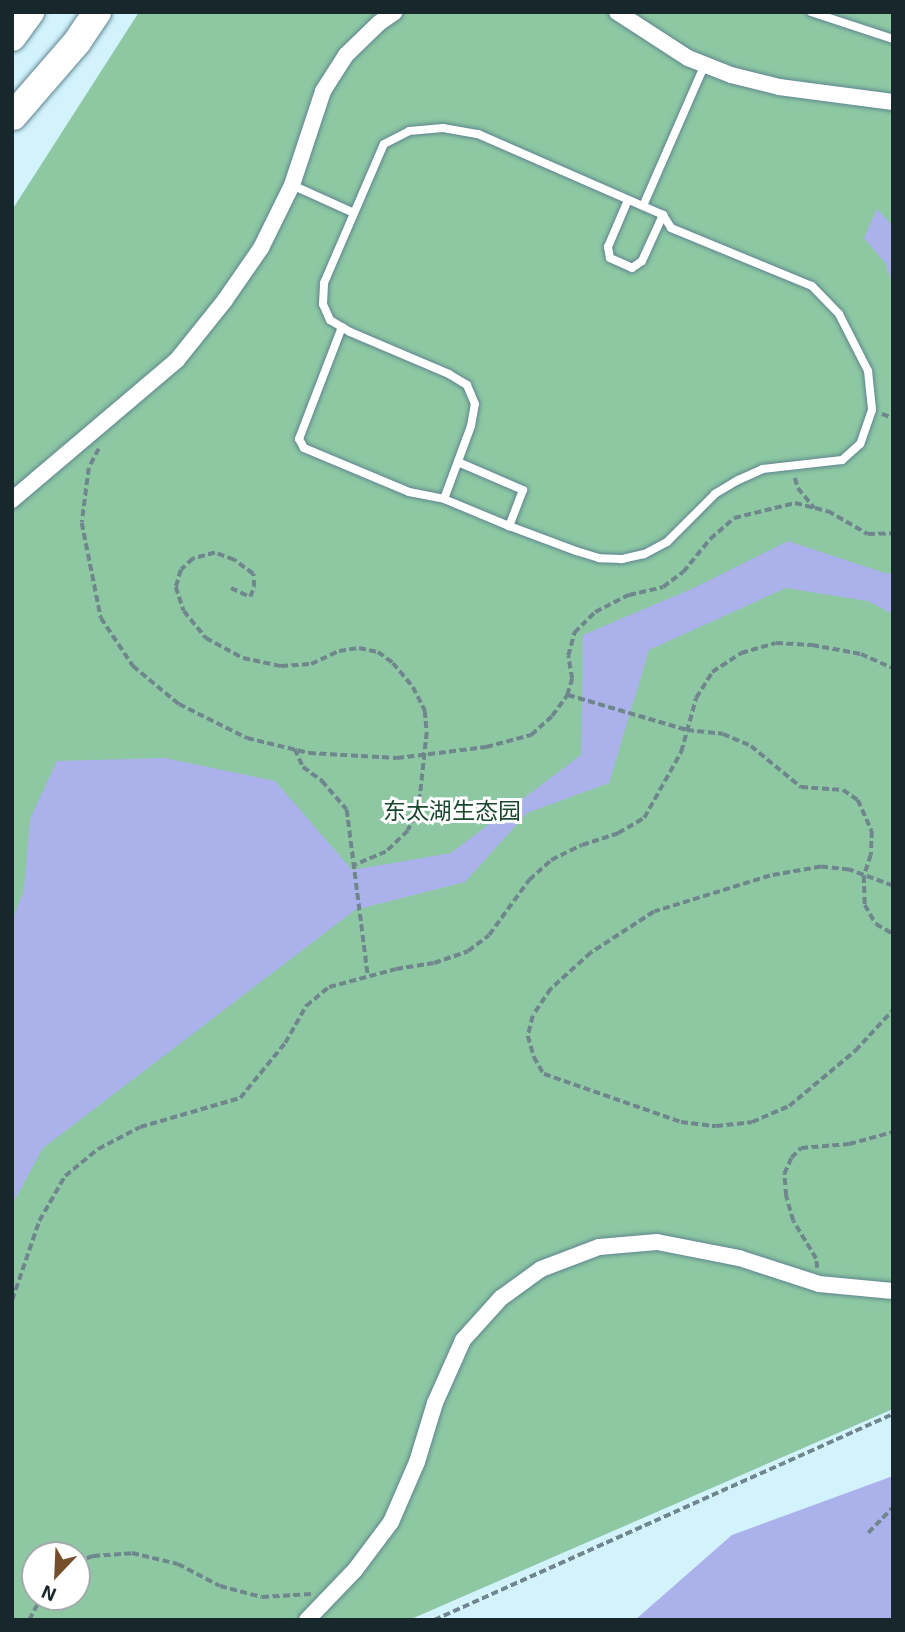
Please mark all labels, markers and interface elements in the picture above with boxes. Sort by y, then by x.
park label: 东太湖生态园 [383,796,521,824]
north arrow [21,1541,91,1611]
text: N [38,1581,59,1607]

